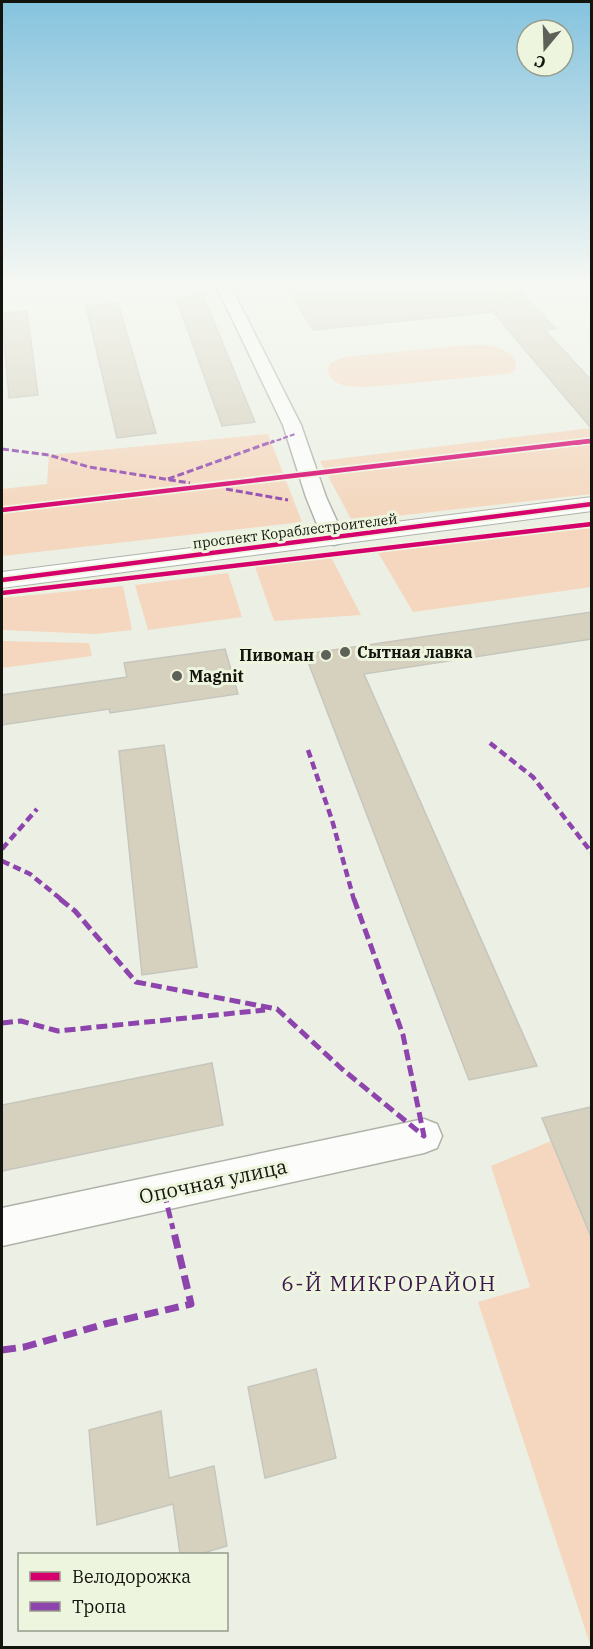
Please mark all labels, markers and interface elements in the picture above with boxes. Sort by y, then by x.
north arrow [515,18,575,78]
text: С [532,51,548,73]
street label: проспект Кораблестроителей [192,510,398,552]
place label: Сытная лавка [357,642,473,662]
place label: Пивоман [239,645,314,665]
marker: Сытная лавка [338,645,352,659]
marker: Пивоман [319,648,333,662]
place label: Magnit [189,666,244,686]
marker: Magnit [170,669,184,683]
street label: Опочная улица [136,1152,290,1210]
district label: 6-Й МИКРОРАЙОН [281,1269,497,1297]
legend [18,1553,228,1631]
text: Велодорожка [72,1565,191,1588]
text: Тропа [72,1595,127,1618]

